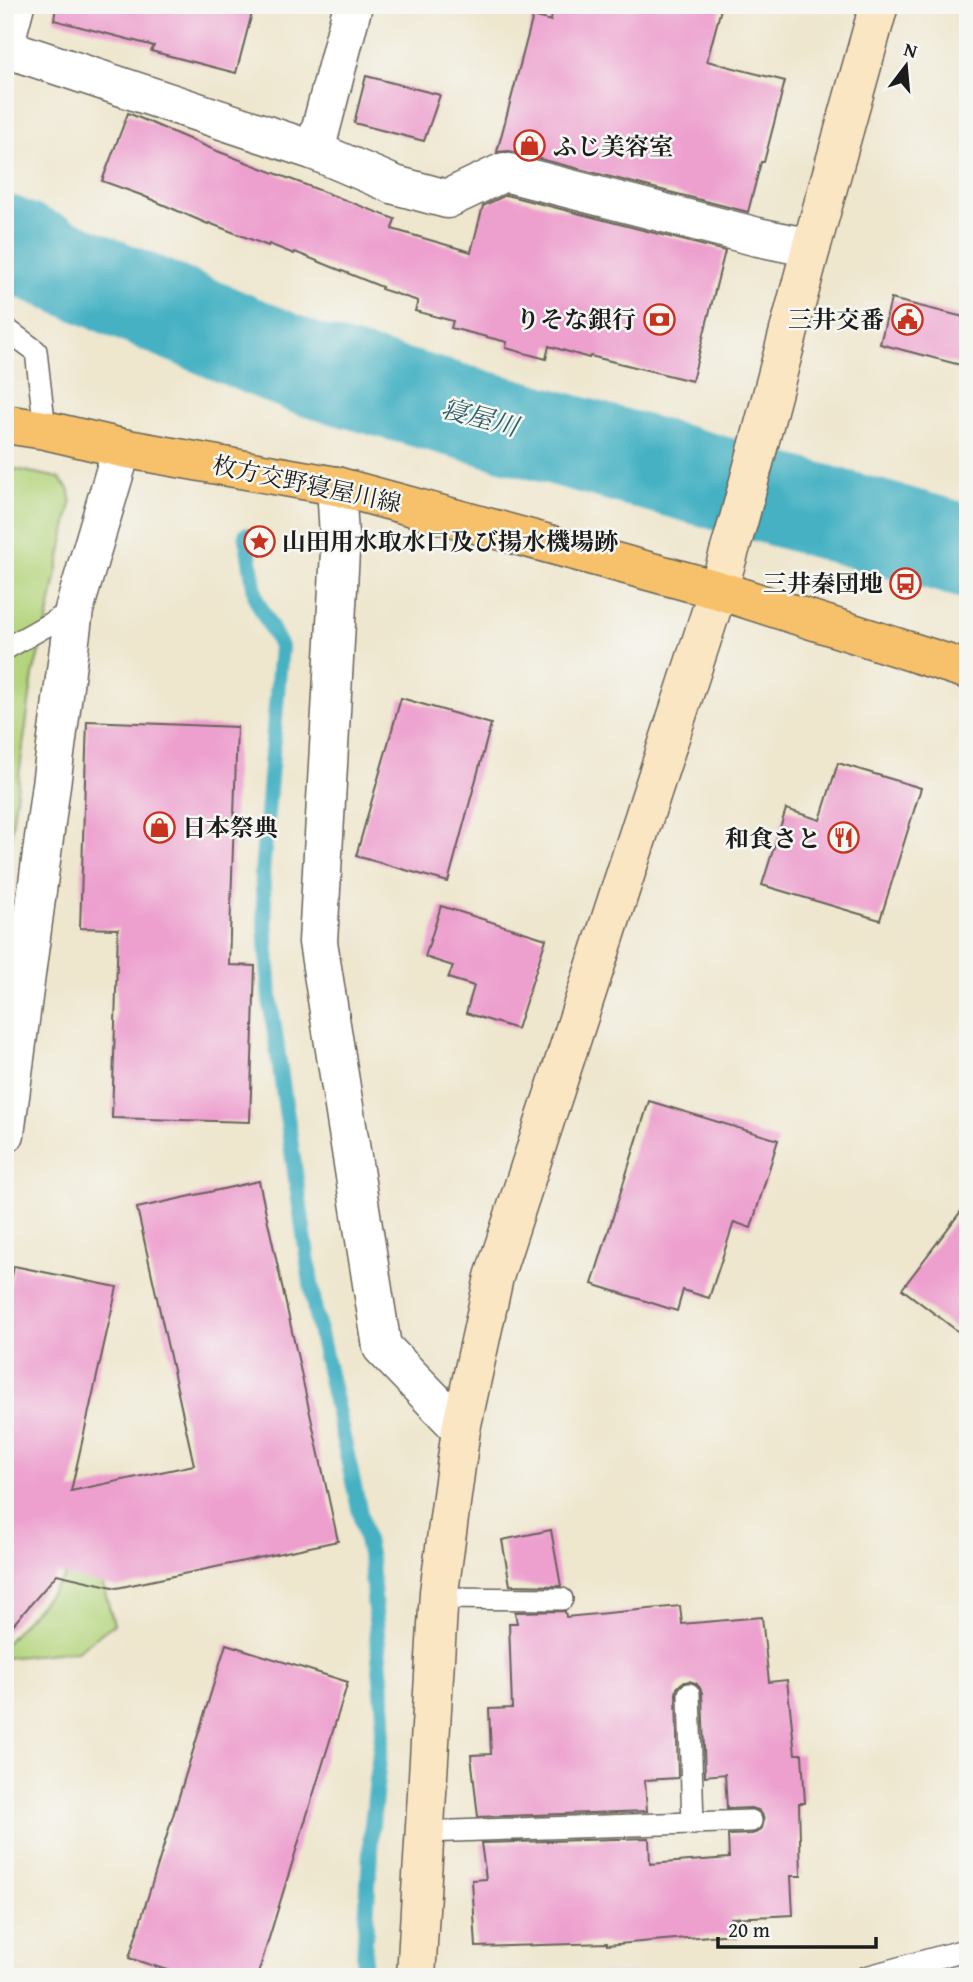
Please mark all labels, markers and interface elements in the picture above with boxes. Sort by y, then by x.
north arrow [872,32,942,102]
text: N [901,34,921,65]
shop icon: ふじ美容室 [513,129,547,163]
place label: ふじ美容室 [553,129,673,164]
place label: りそな銀行 [516,302,636,337]
bank icon: りそな銀行 [642,302,676,336]
place label: 三井交番 [788,302,884,337]
public building icon: 三井交番 [890,302,924,336]
water label: 寝屋川 [437,388,526,447]
street label: 枚方交野寝屋川線 [209,447,405,521]
place icon: 山田用水取水口及び揚水機場跡 [242,524,276,558]
place label: 山田用水取水口及び揚水機場跡 [282,524,618,559]
place label: 三井秦団地 [763,566,883,601]
bus stop icon: 三井秦団地 [889,566,923,600]
shop icon: 日本祭典 [142,810,176,844]
place label: 日本祭典 [182,810,278,845]
place label: 和食さと [725,821,821,856]
restaurant icon: 和食さと [827,821,861,855]
scale bar [718,1905,875,1949]
text: 20 m [728,1914,770,1945]

